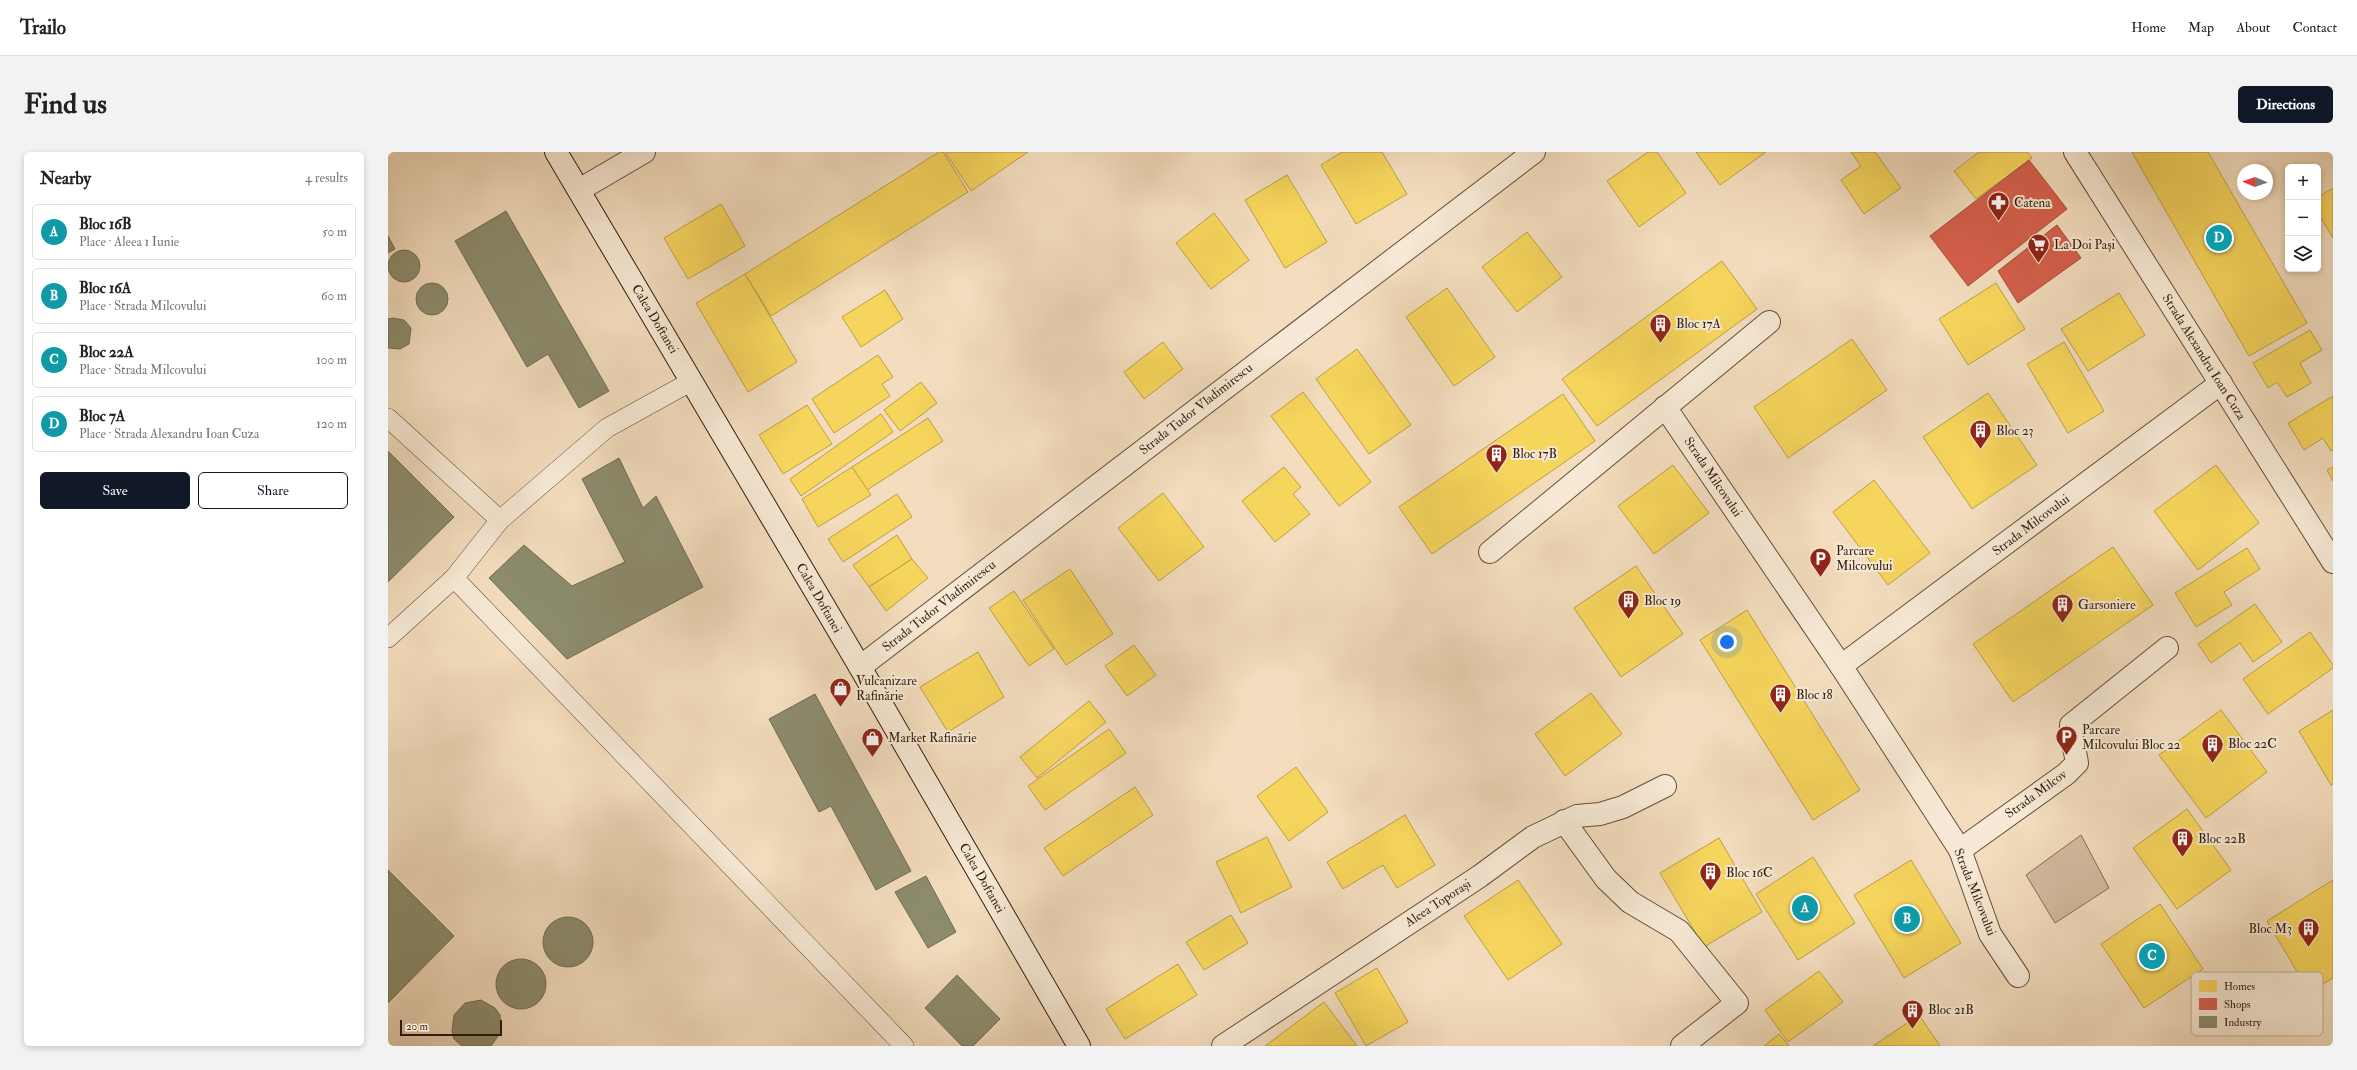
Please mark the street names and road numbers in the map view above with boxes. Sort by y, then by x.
street label: Calea Doftanei [628,282,682,357]
street label: Strada Alexandru Ioan Cuza [2159,291,2250,423]
street label: Strada Tudor Vladimirescu [1136,360,1256,458]
street label: Strada Milcovului [1680,434,1746,520]
street label: Strada Milcovului [1989,490,2073,559]
street label: Strada Tudor Vladimirescu [879,557,999,655]
street label: Calea Doftanei [793,560,846,636]
street label: Strada Milcov [2002,766,2070,822]
street label: Calea Doftanei [956,840,1009,916]
street label: Strada Milcovului [1950,846,2000,938]
street label: Aleea Toporași [1401,875,1475,932]

